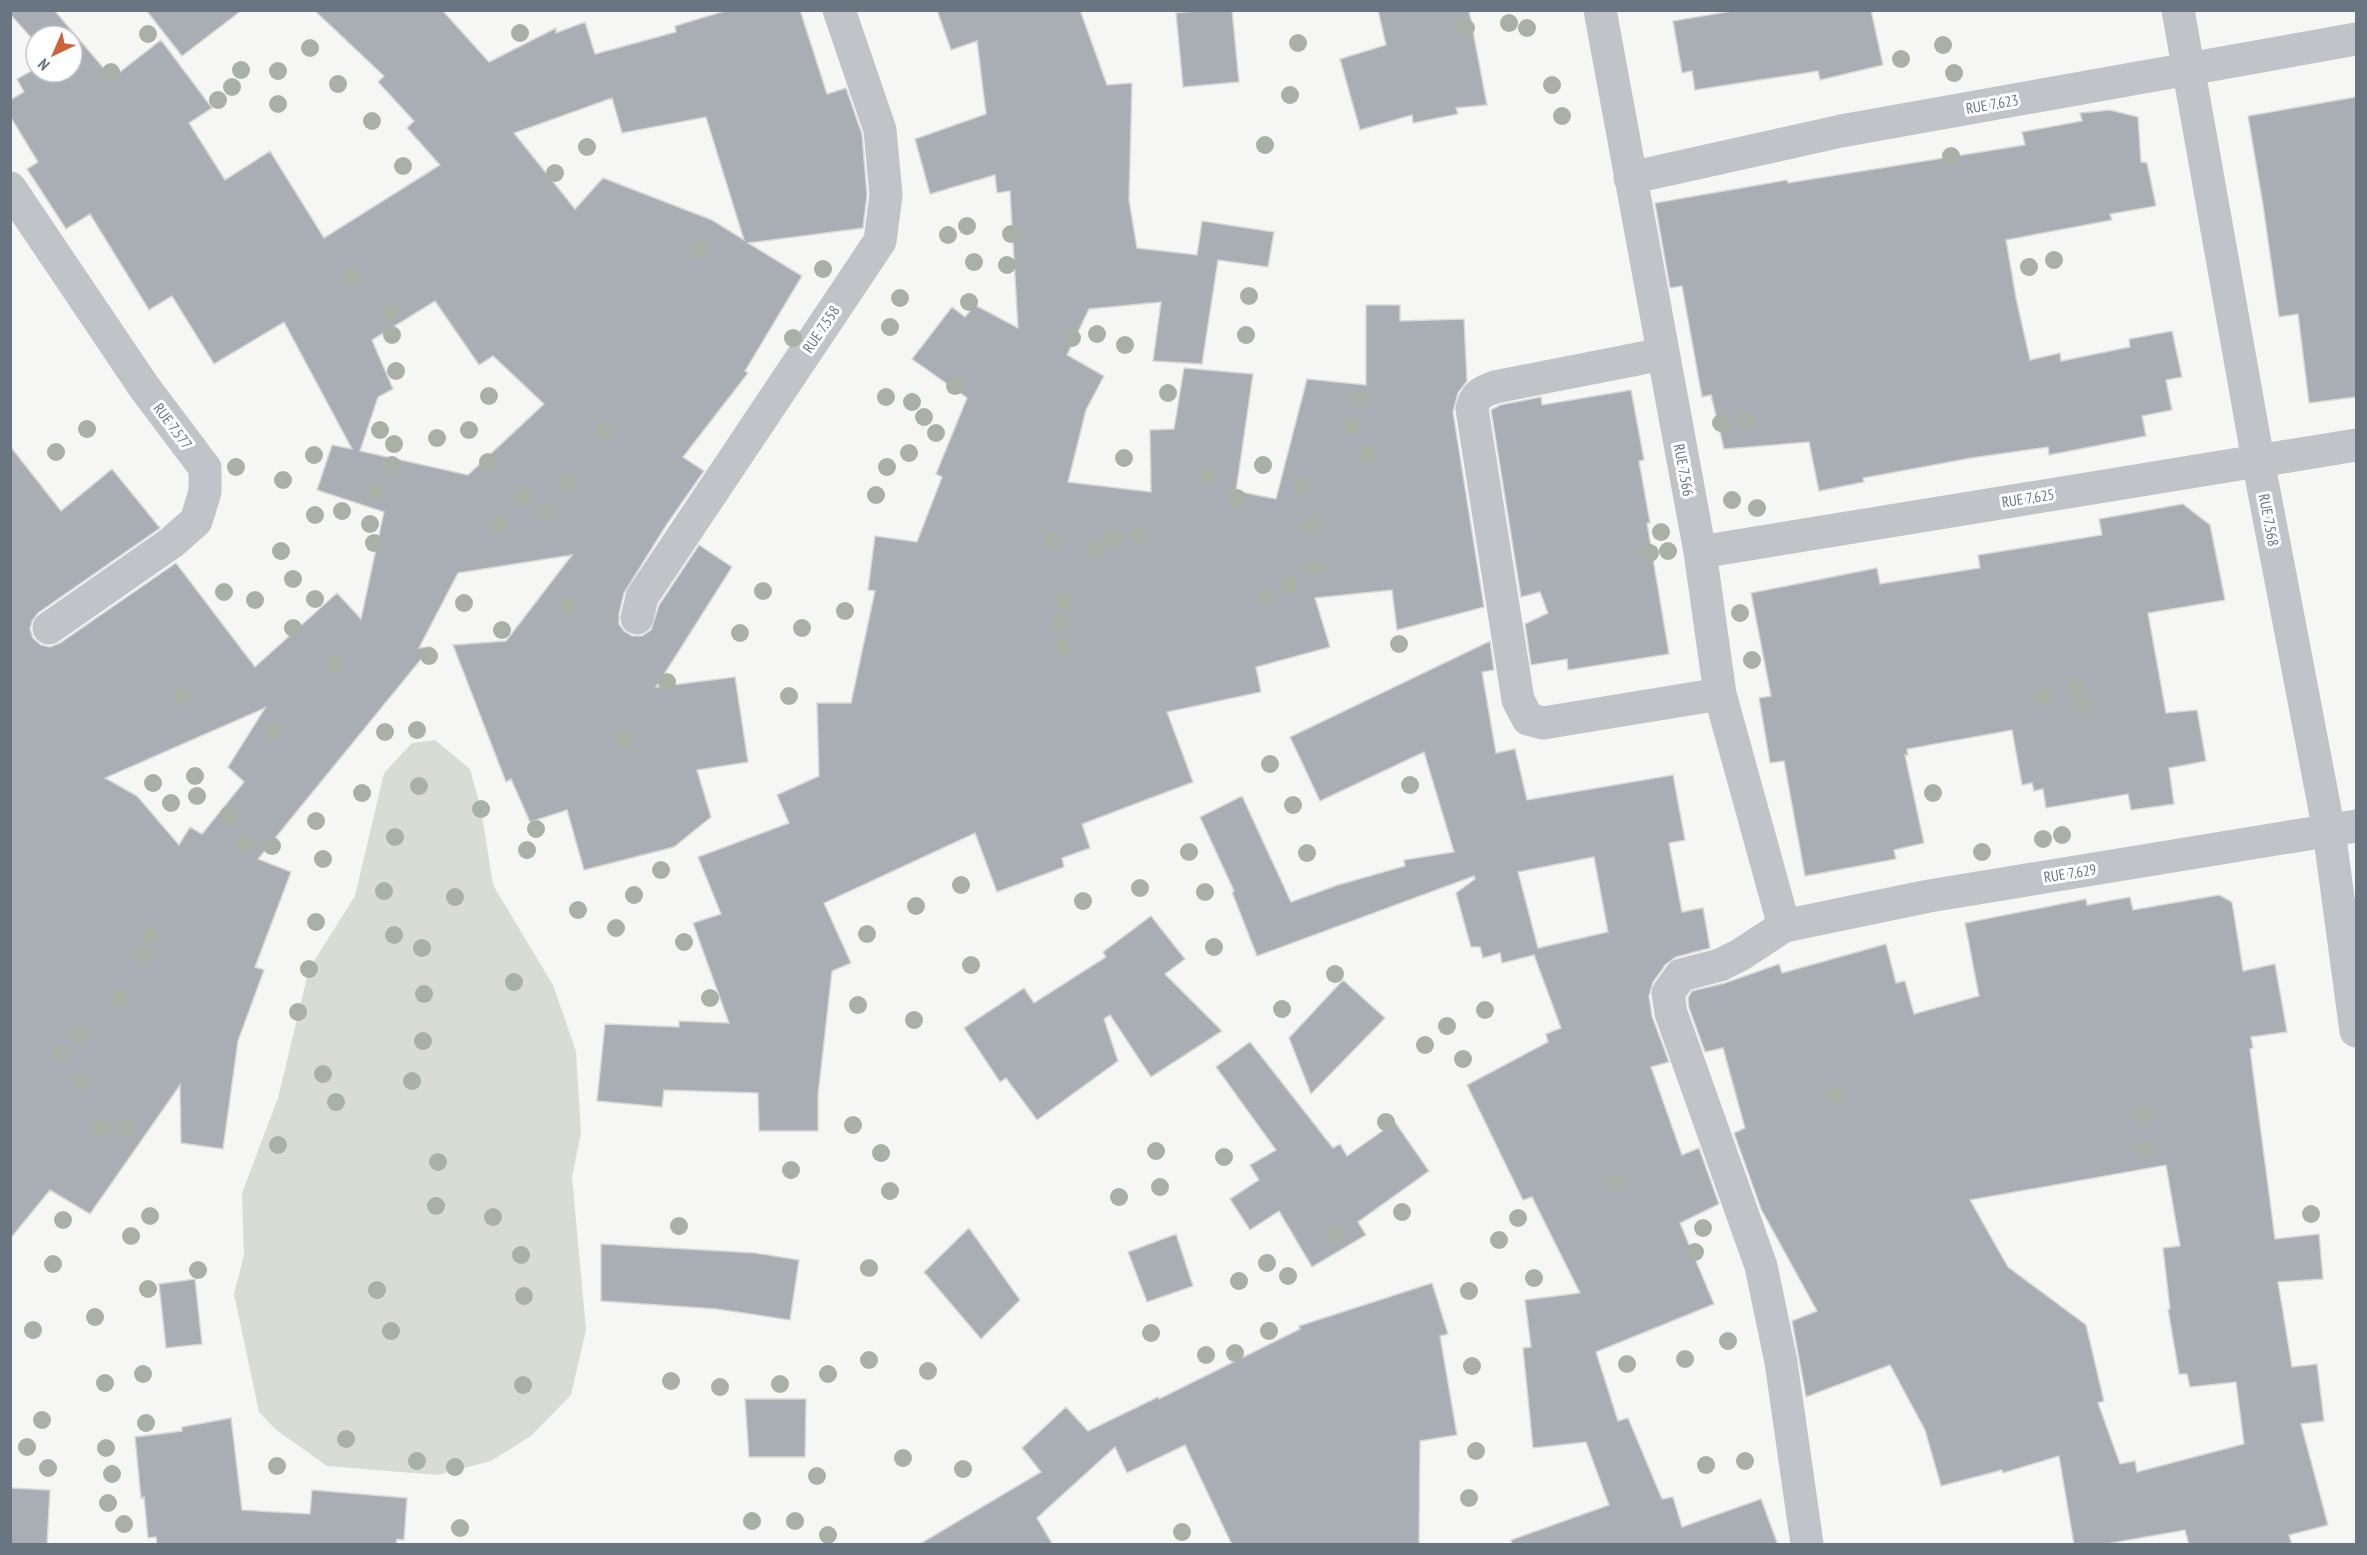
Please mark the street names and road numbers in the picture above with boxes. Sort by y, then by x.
street label: RUE 7.623 [1964,90,2020,118]
street label: RUE 7.558 [798,302,844,356]
street label: RUE 7.577 [149,399,197,453]
street label: RUE 7.566 [1670,442,1698,498]
street label: RUE 7.625 [2000,484,2056,512]
street label: RUE 7.568 [2255,492,2283,548]
street label: RUE 7.629 [2042,859,2098,887]

